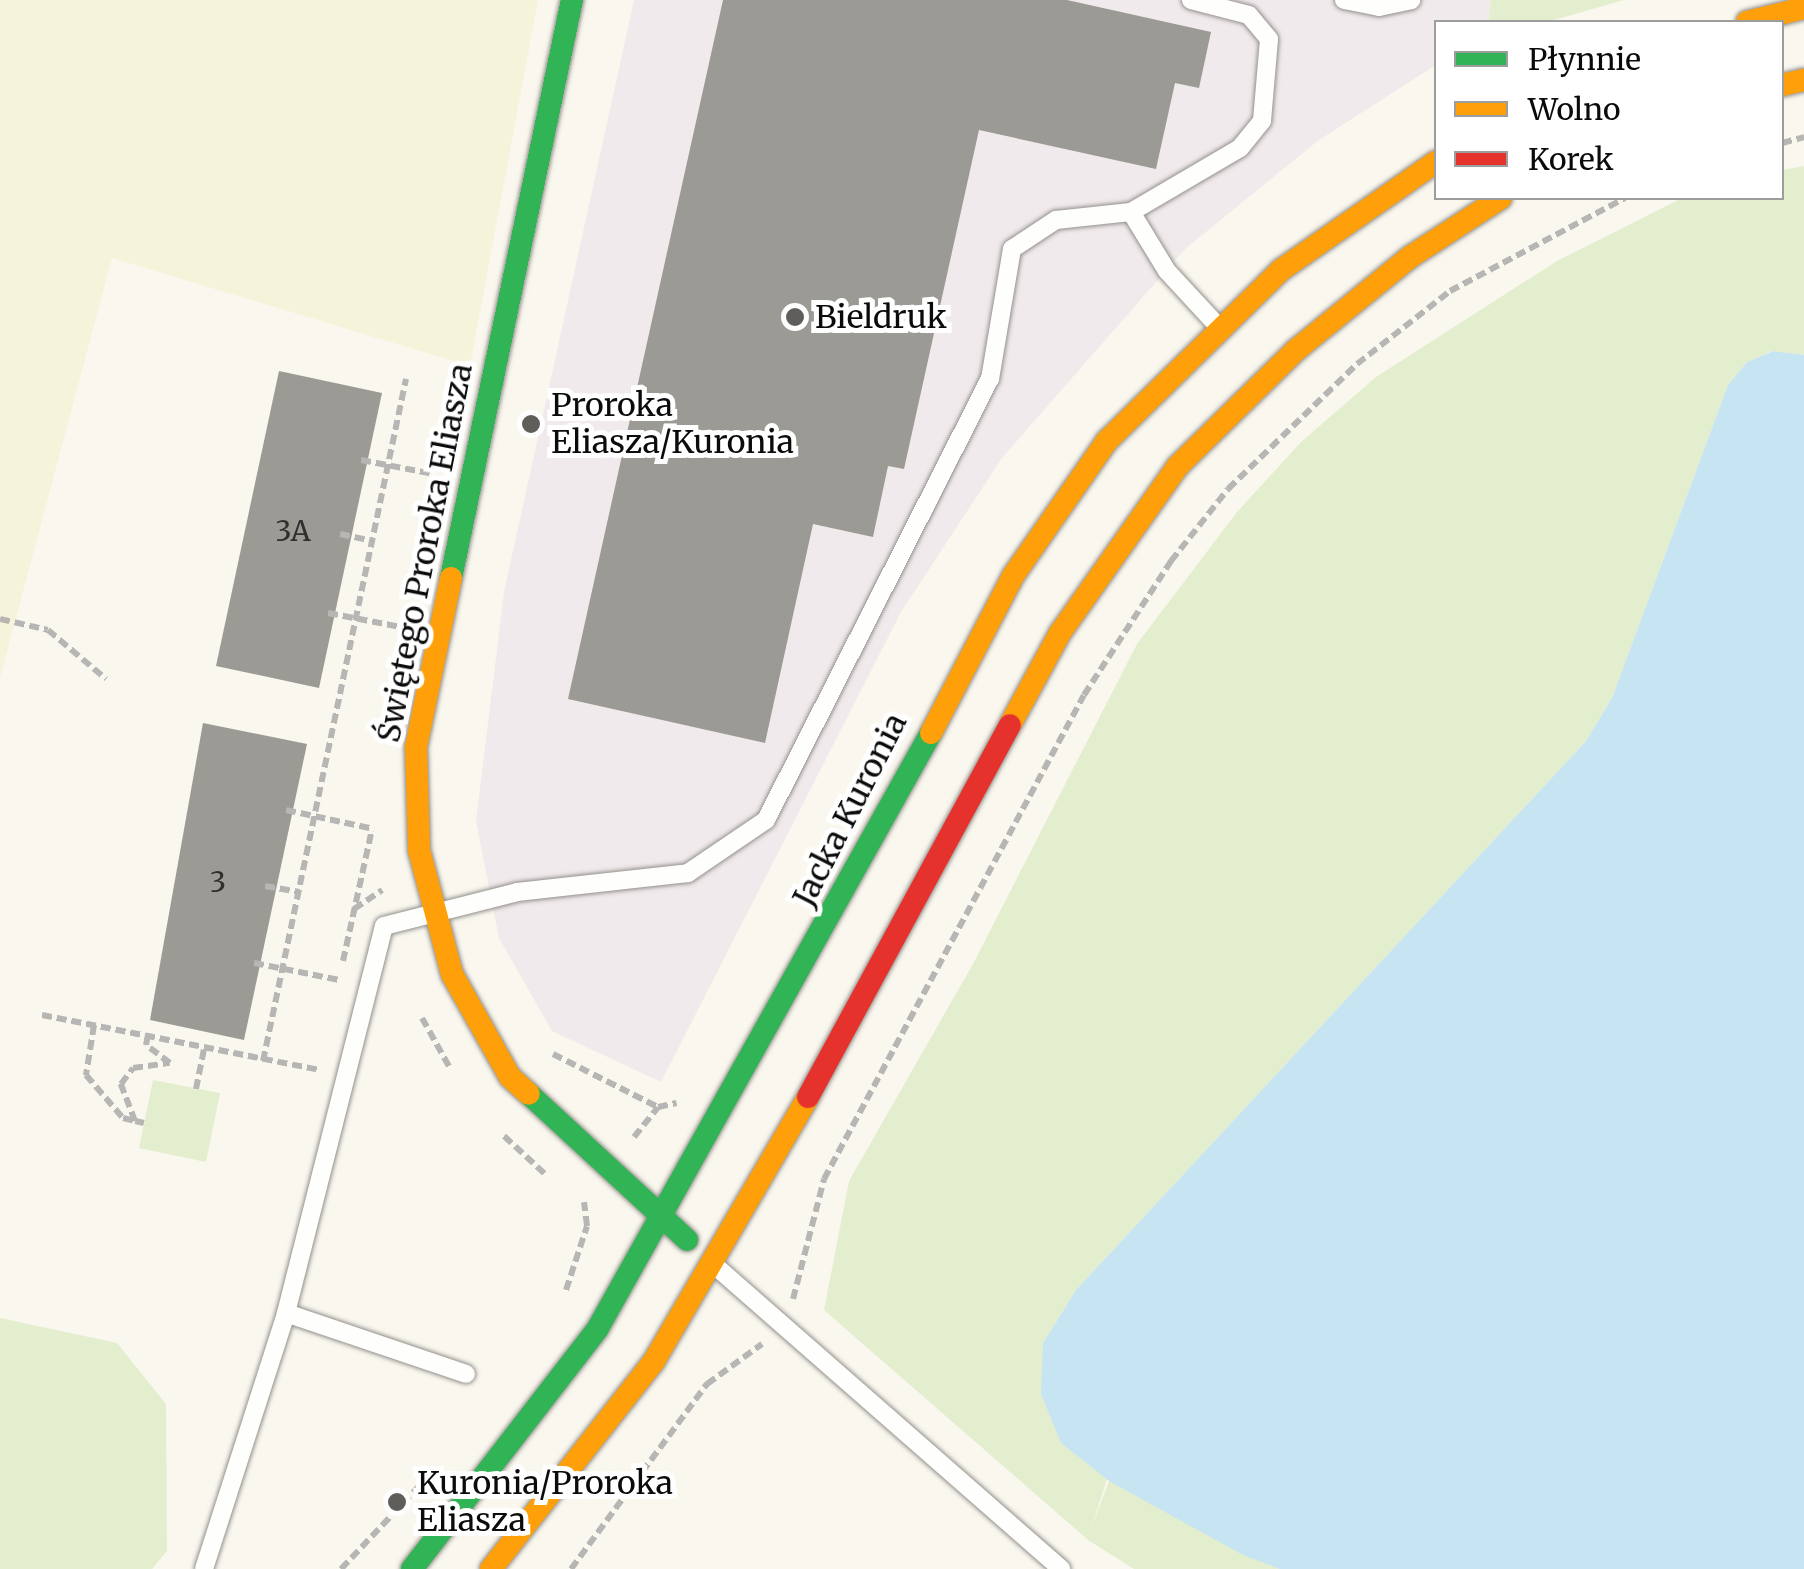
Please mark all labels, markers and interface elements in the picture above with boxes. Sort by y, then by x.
legend [1434,20,1784,200]
text: Płynnie [1528,40,1641,78]
text: Wolno [1528,90,1621,128]
text: Korek [1528,140,1614,178]
place label: Bieldruk [815,298,947,336]
marker: Bieldruk [784,306,806,328]
street label: Świętego Proroka Eliasza [369,360,481,746]
place label: Proroka Eliasza/Kuronia [551,387,794,462]
marker: Proroka Eliasza/Kuronia [520,413,542,435]
house number: 3A [275,514,311,548]
street label: Jacka Kuronia [785,707,915,913]
house number: 3 [210,865,226,899]
place label: Kuronia/Proroka Eliasza [417,1465,673,1540]
marker: Kuronia/Proroka Eliasza [386,1491,408,1513]

